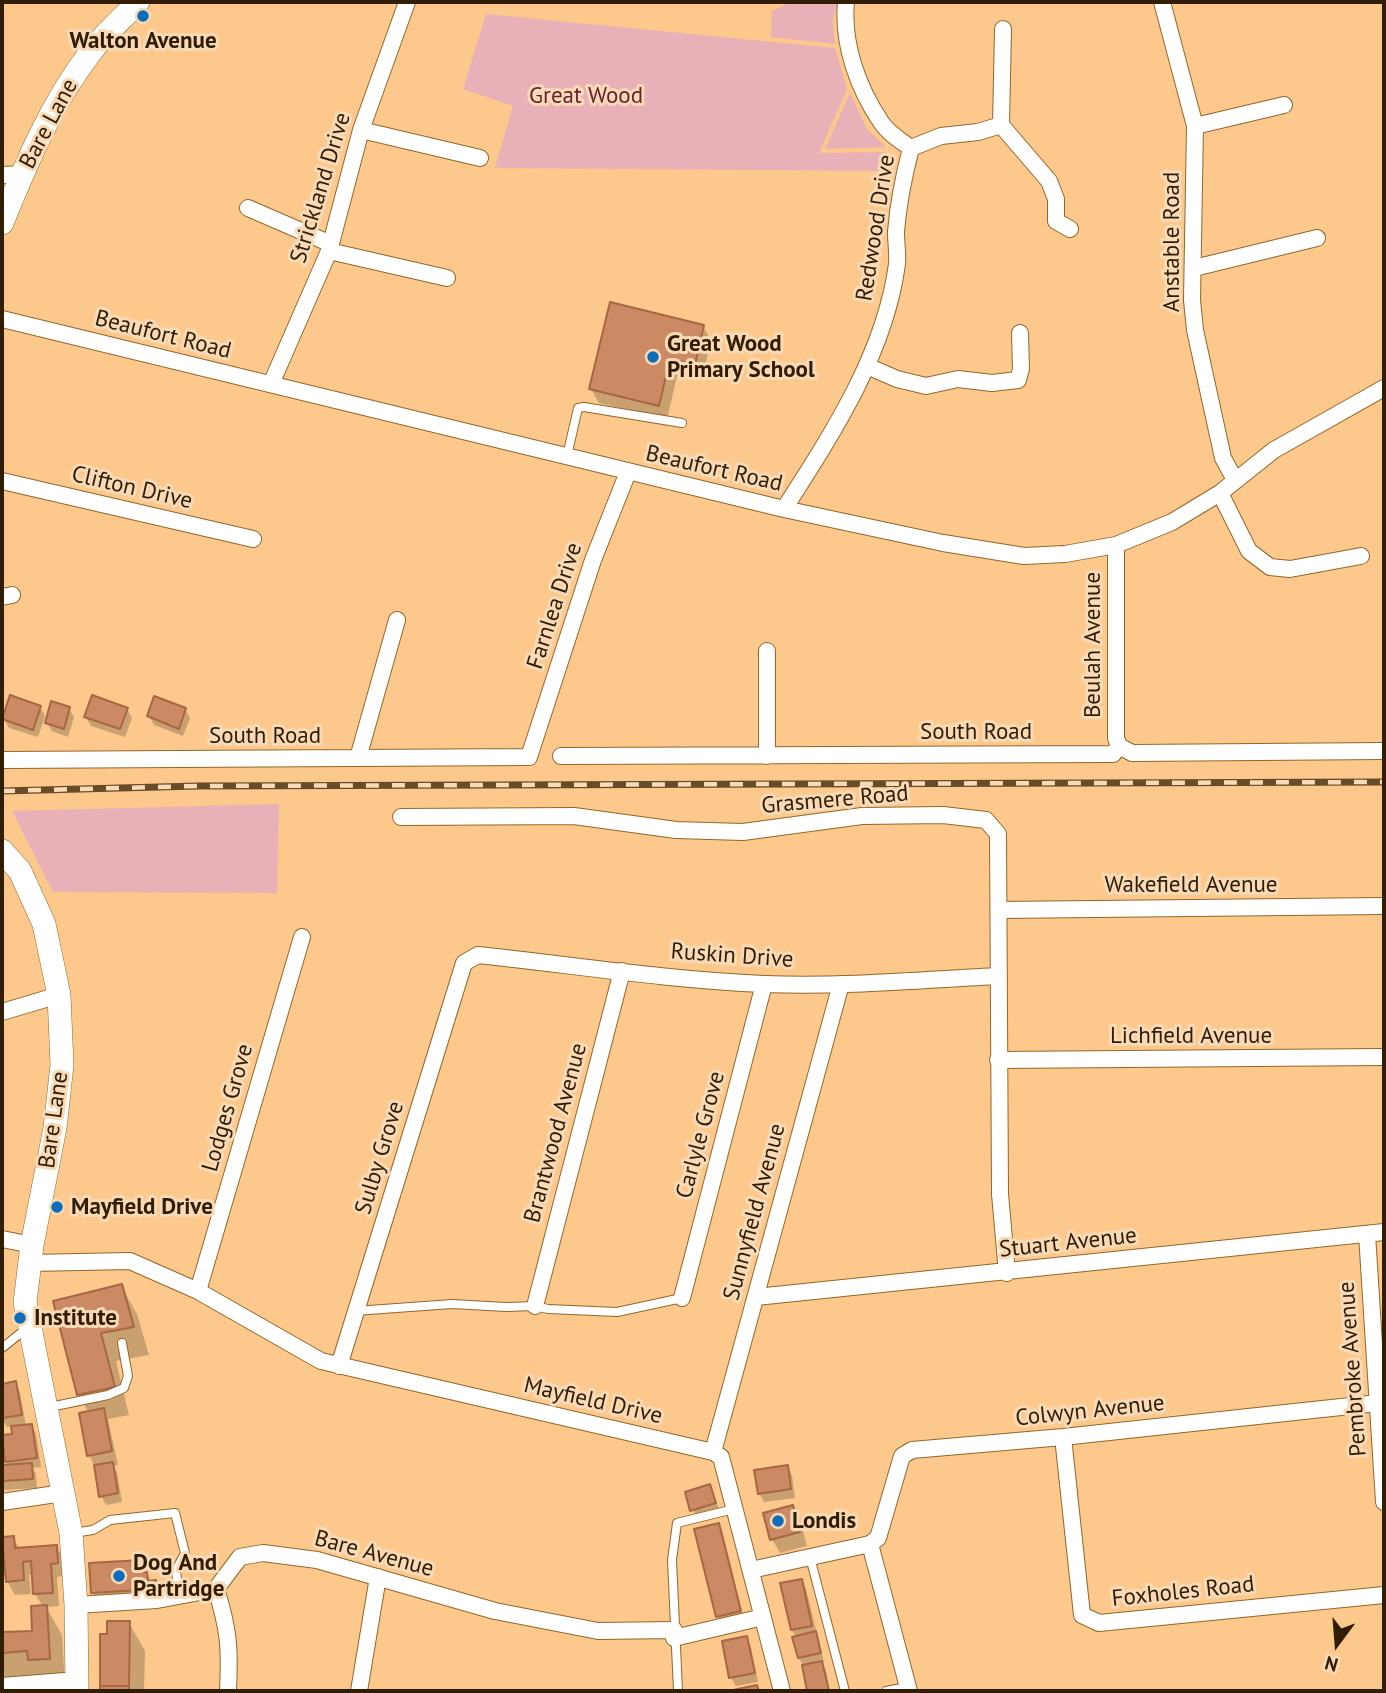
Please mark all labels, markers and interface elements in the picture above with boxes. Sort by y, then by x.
marker: Walton Avenue [135,8,151,24]
place label: Walton Avenue [69,27,217,55]
street label: Bare Lane [14,74,84,174]
park label: Great Wood [529,82,643,110]
street label: Strickland Drive [285,109,357,267]
street label: Redwood Drive [851,153,901,303]
street label: Anstable Road [1158,172,1186,312]
street label: Beaufort Road [92,305,234,365]
place label: Great Wood Primary School [667,330,815,384]
marker: Great Wood Primary School [645,349,661,365]
street label: Beaufort Road [643,440,785,498]
street label: Clifton Drive [69,461,195,515]
street label: Farnlea Drive [522,539,588,673]
street label: Beulah Avenue [1079,572,1107,718]
street label: South Road [920,718,1032,746]
street label: South Road [209,722,321,750]
street label: Grasmere Road [760,780,910,820]
street label: Wakefield Avenue [1104,871,1278,899]
street label: Ruskin Drive [670,938,794,974]
street label: Lichfield Avenue [1110,1022,1272,1050]
street label: Brantwood Avenue [519,1040,593,1226]
street label: Lodges Grove [197,1041,259,1175]
street label: Carlyle Grove [671,1068,731,1202]
street label: Bare Lane [34,1070,74,1170]
street label: Sulby Grove [350,1098,410,1218]
street label: Sunnyfield Avenue [718,1121,792,1303]
place label: Mayfield Drive [71,1193,213,1221]
marker: Mayfield Drive [49,1199,65,1215]
street label: Stuart Avenue [998,1222,1138,1264]
street label: Pembroke Avenue [1333,1281,1373,1457]
place label: Institute [34,1304,117,1332]
marker: Institute [12,1310,28,1326]
street label: Mayfield Drive [521,1372,665,1430]
street label: Colwyn Avenue [1014,1389,1166,1433]
place label: Londis [792,1507,856,1535]
marker: Londis [770,1513,786,1529]
street label: Bare Avenue [311,1525,437,1583]
place label: Dog And Partridge [133,1549,224,1603]
marker: Dog And Partridge [111,1568,127,1584]
street label: Foxholes Road [1110,1571,1256,1613]
north arrow [1302,1609,1372,1679]
text: N [1322,1651,1341,1677]

